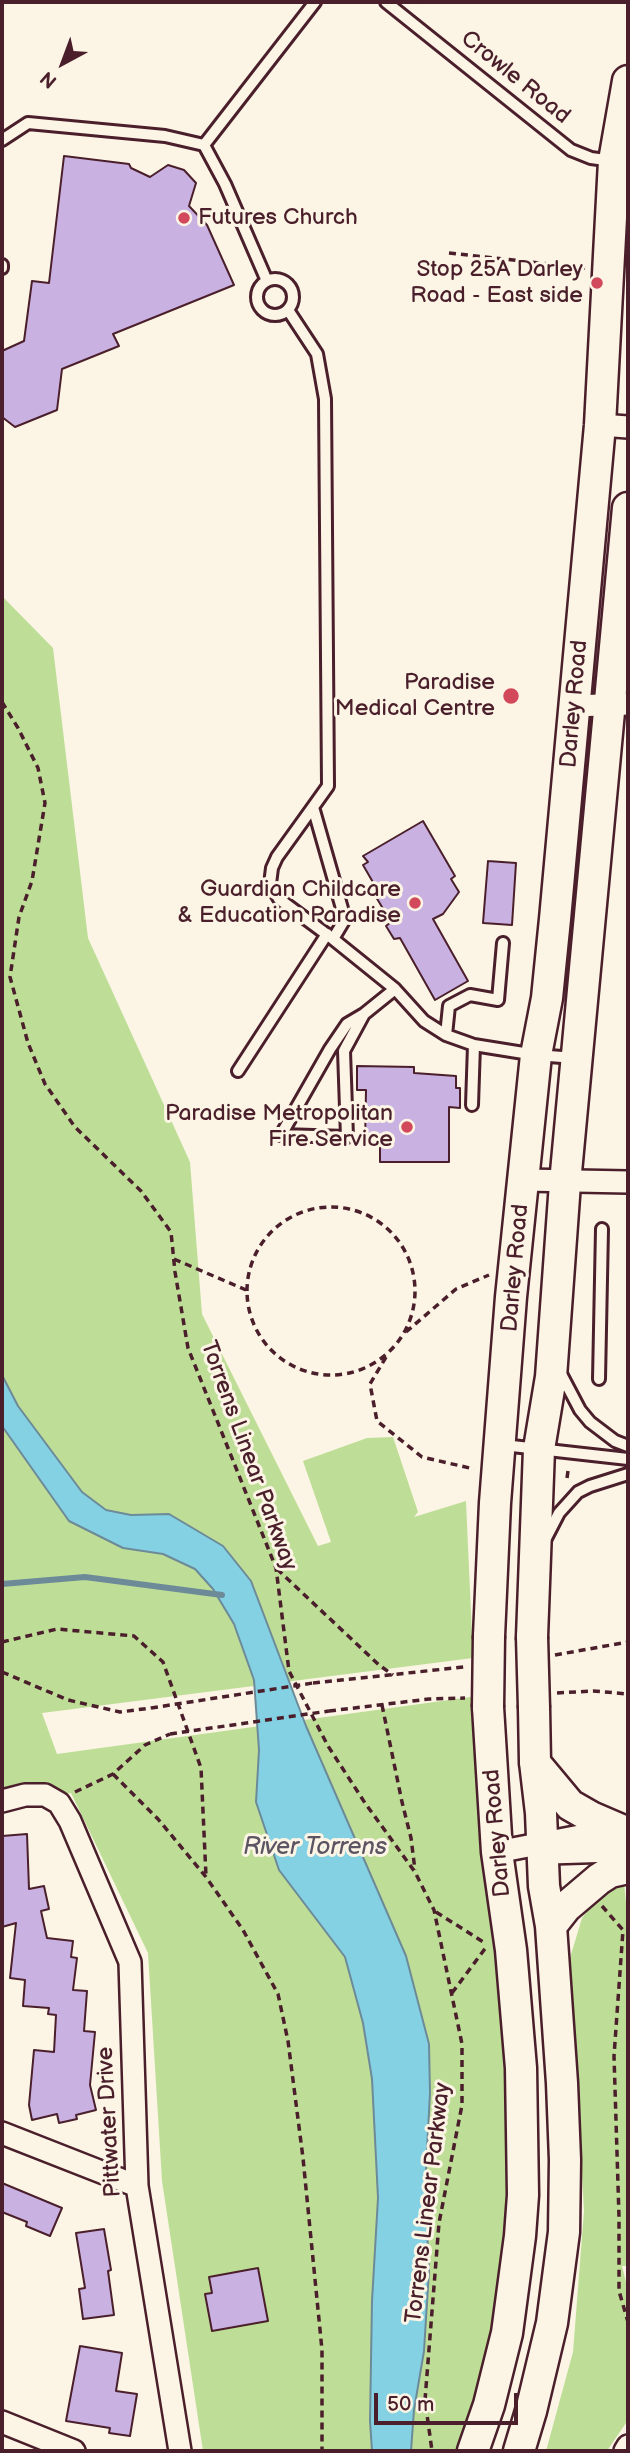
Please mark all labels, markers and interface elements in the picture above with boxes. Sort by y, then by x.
street label: Crowle Road [455,25,575,131]
north arrow [28,28,98,98]
text: N [36,66,62,93]
place label: Futures Church [198,204,358,232]
marker: Futures Church [176,210,192,226]
place label: Stop 25A Darley Road - East side [410,256,583,310]
marker: Stop 25A Darley Road - East side [589,275,605,291]
street label: Darley Road [556,639,594,769]
place label: Paradise Medical Centre [335,669,495,723]
marker: Paradise Medical Centre [501,686,521,706]
place label: Guardian Childcare & Education Paradise [177,876,401,930]
marker: Guardian Childcare & Education Paradise [407,895,423,911]
place label: Paradise Metropolitan Fire Service [165,1100,393,1154]
marker: Paradise Metropolitan Fire Service [399,1119,415,1135]
street label: Darley Road [497,1203,535,1333]
street label: Torrens Linear Parkway [194,1337,302,1575]
street label: Darley Road [479,1768,517,1898]
water label: River Torrens [243,1834,387,1862]
street label: Pittwater Drive [92,2046,128,2198]
street label: Torrens Linear Parkway [401,2081,457,2325]
scale bar [378,2380,522,2424]
text: 50 m [387,2392,434,2417]

